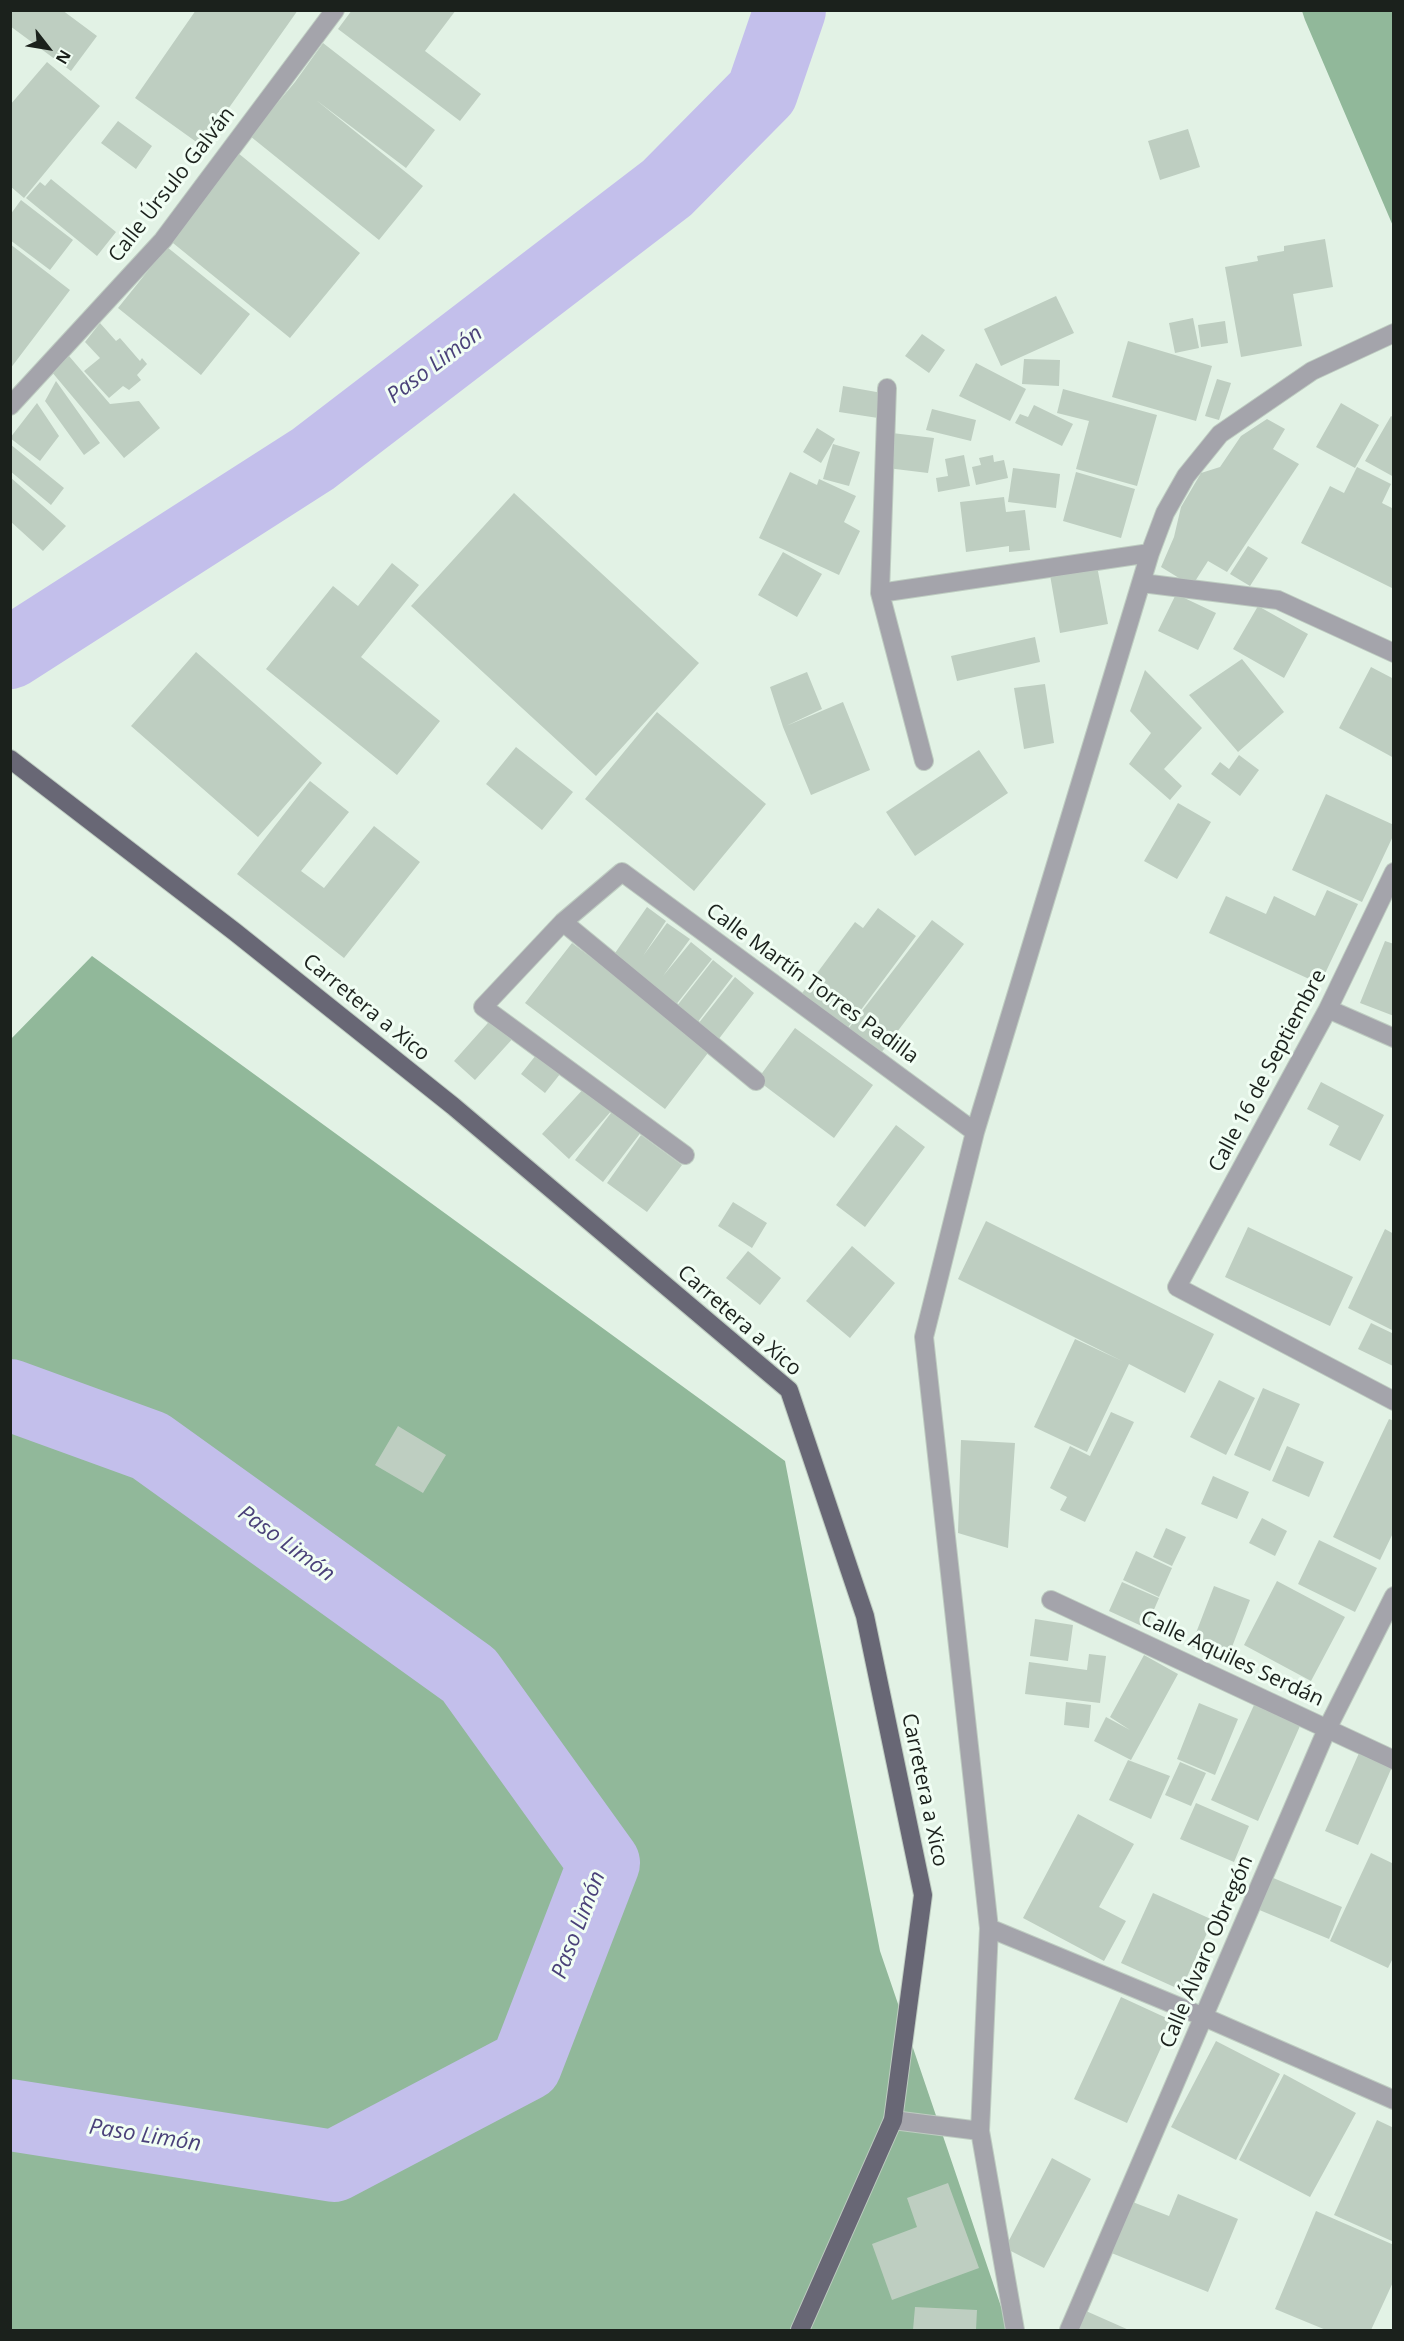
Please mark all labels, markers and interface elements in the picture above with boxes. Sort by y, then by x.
north arrow [18,18,78,78]
text: N [51,46,76,69]
street label: Calle Úrsulo Galván [104,102,240,268]
water label: Paso Limón [382,321,488,409]
street label: Calle Martín Torres Padilla [701,898,923,1070]
street label: Carretera a Xico [297,949,435,1067]
street label: Calle 16 de Septiembre [1204,965,1332,1177]
street label: Carretera a Xico [672,1260,806,1382]
water label: Paso Limón [233,1500,339,1588]
street label: Calle Aquiles Serdán [1137,1606,1327,1712]
street label: Carretera a Xico [895,1711,953,1869]
street label: Calle Álvaro Obregón [1155,1852,1259,2052]
water label: Paso Limón [546,1868,612,1982]
water label: Paso Limón [87,2114,203,2158]

